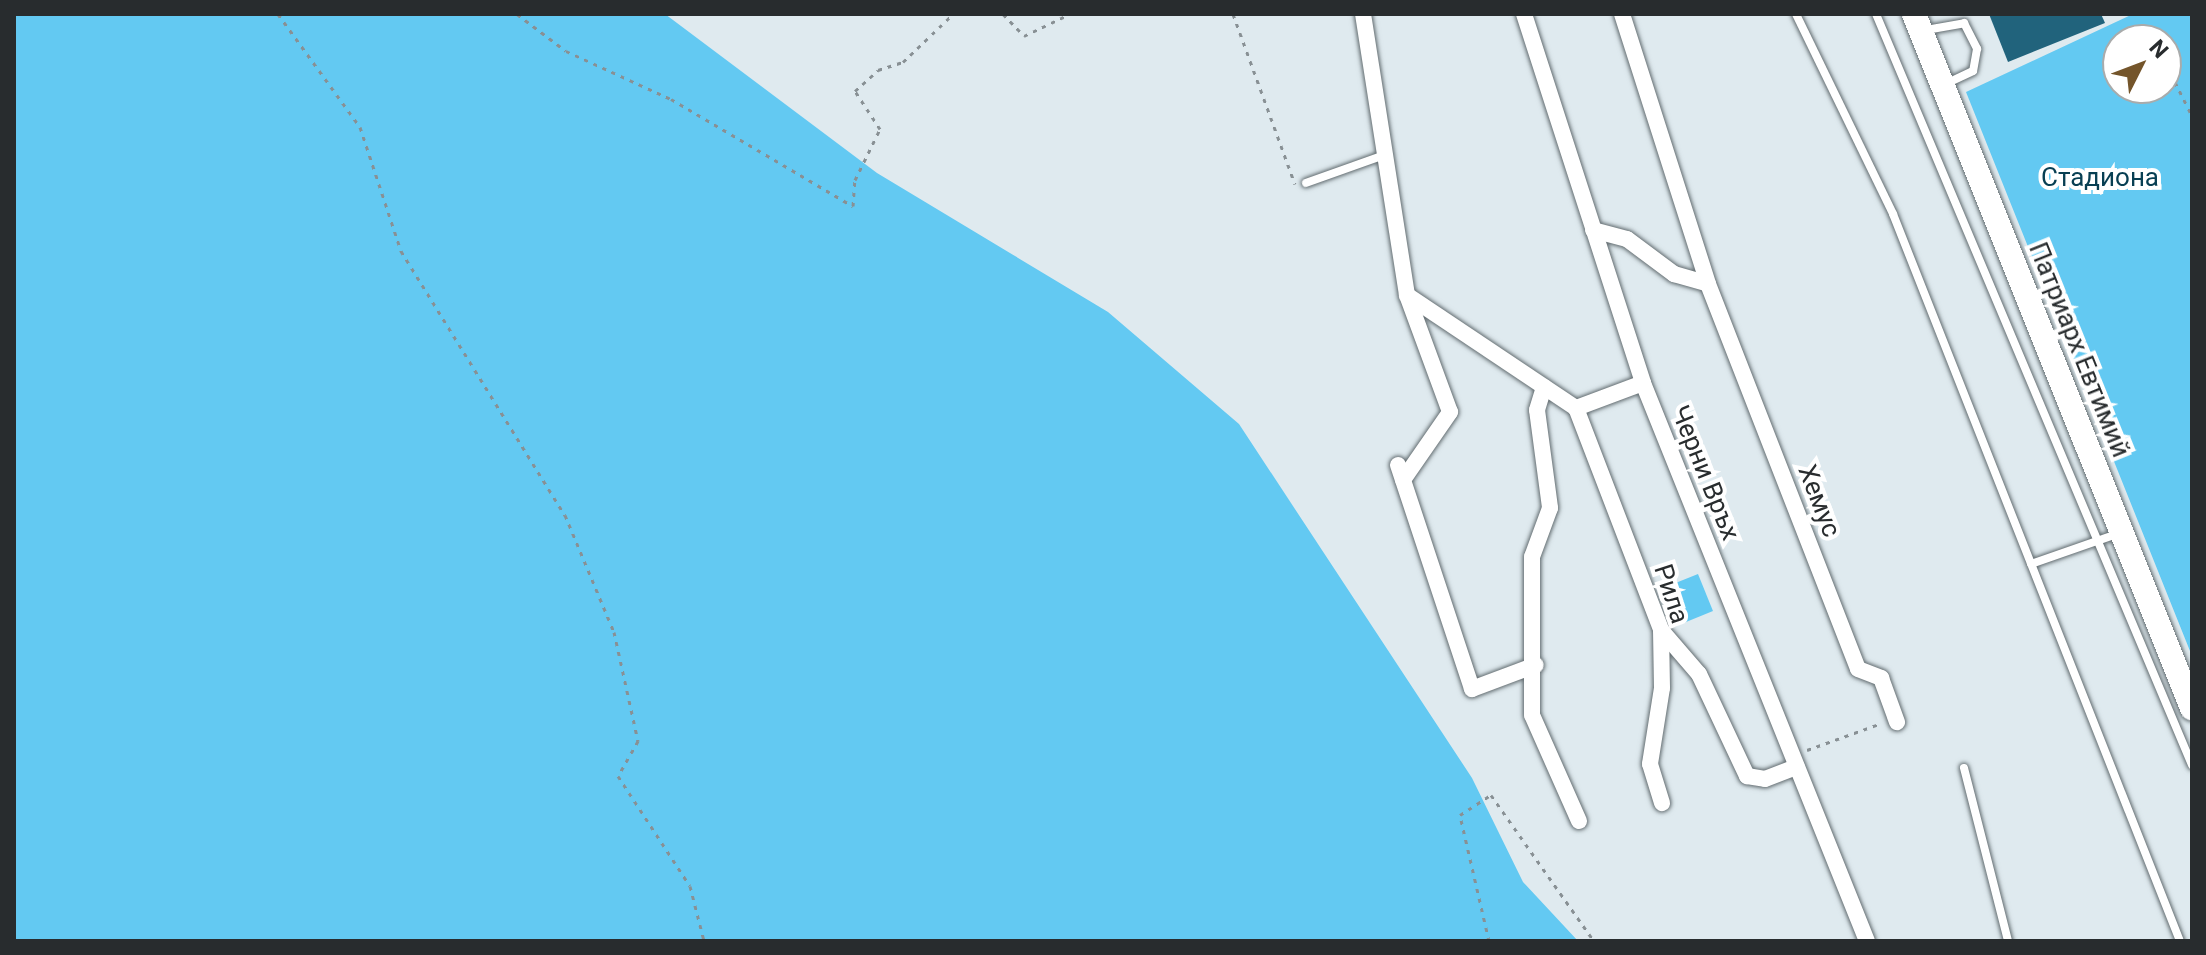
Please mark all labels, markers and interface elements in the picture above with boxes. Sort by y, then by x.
north arrow [2102,24,2182,104]
text: N [2144,35,2173,63]
park label: Стадиона [2041,162,2159,194]
street label: Патриарх Евтимий [2022,238,2136,462]
street label: Черни Връх [1664,401,1746,545]
street label: Хемус [1791,460,1847,542]
street label: Рила [1647,560,1695,628]

